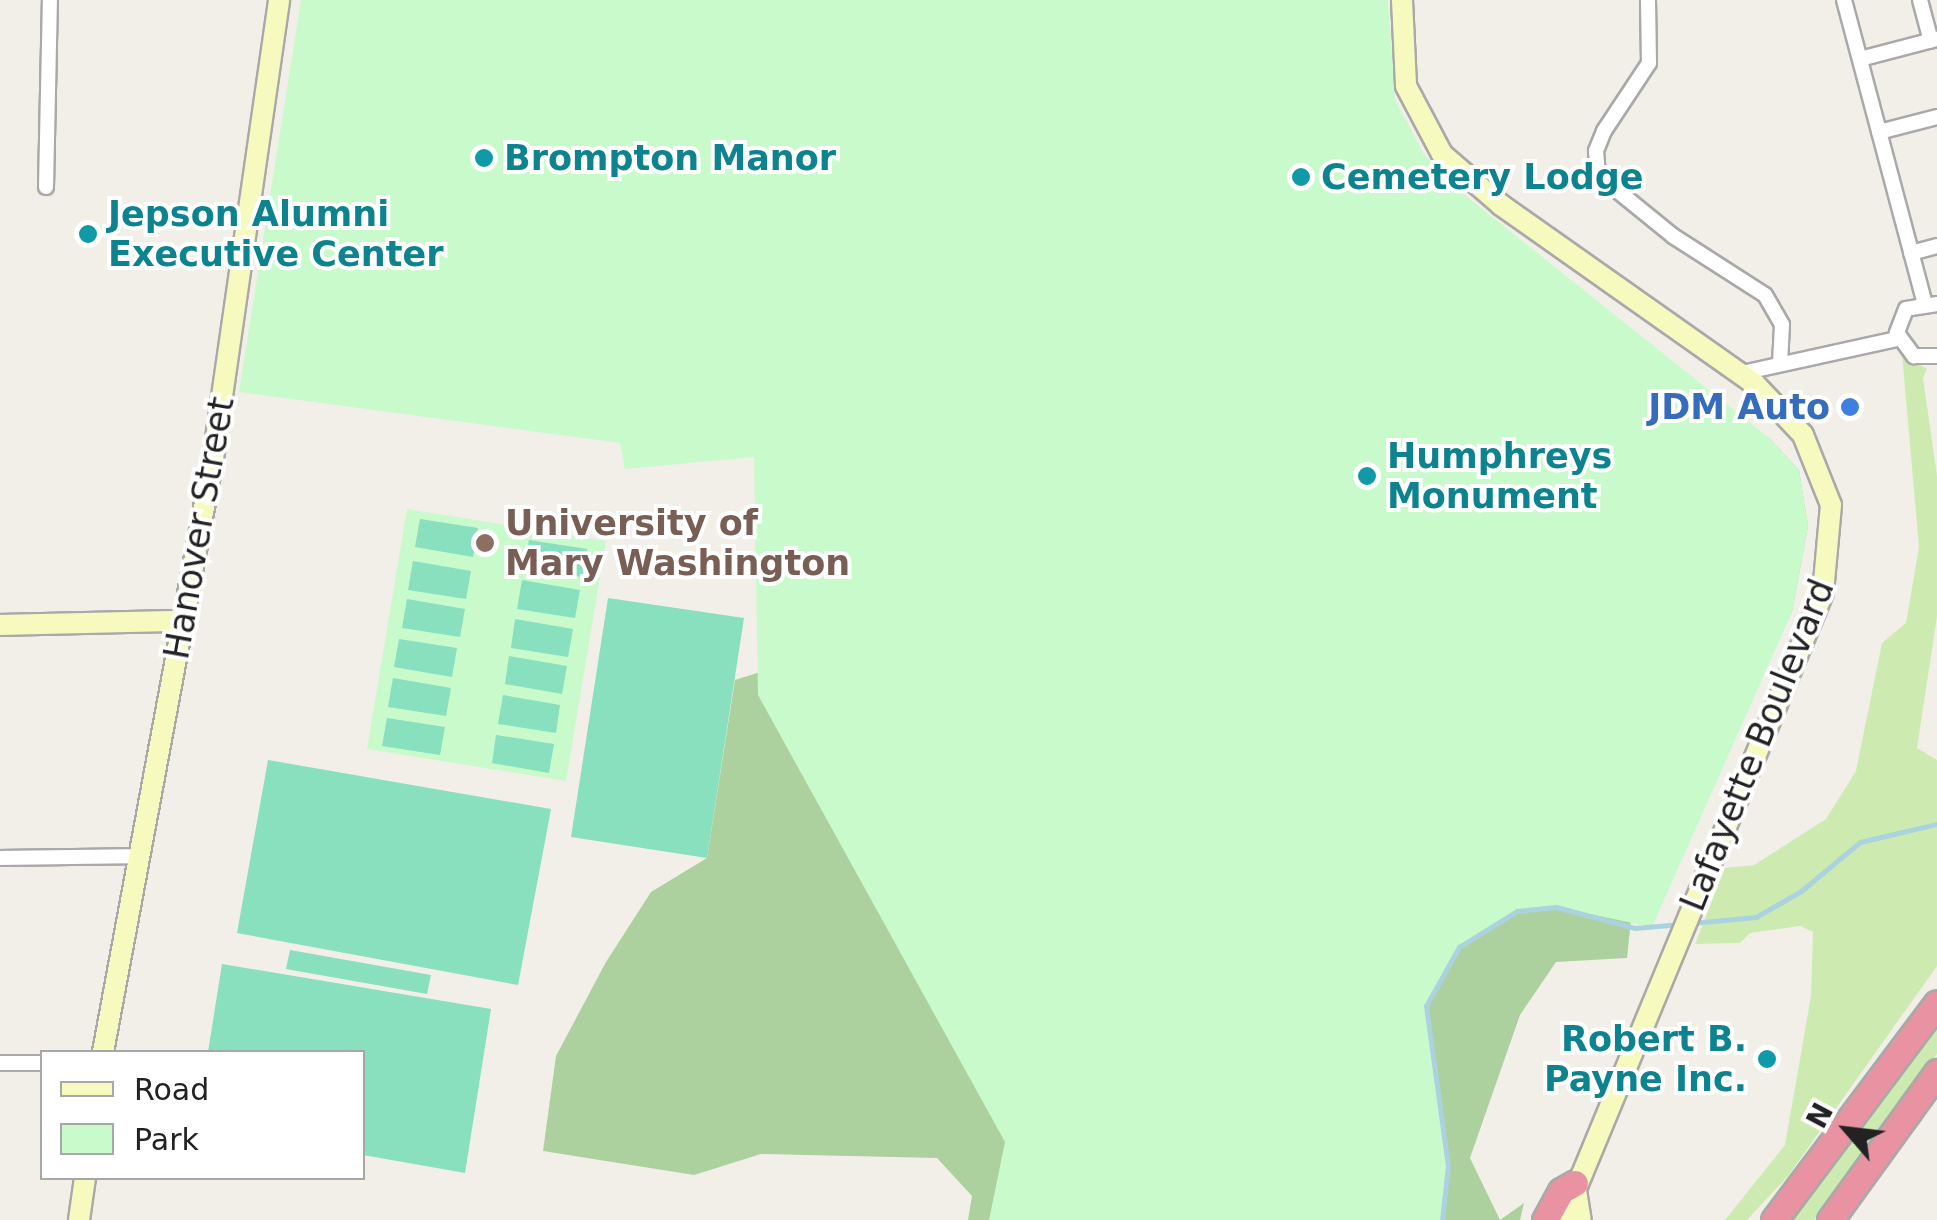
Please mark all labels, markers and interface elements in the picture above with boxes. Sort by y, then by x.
place label: Brompton Manor [504,137,836,179]
marker: Brompton Manor [473,147,495,169]
place label: Cemetery Lodge [1321,156,1644,198]
marker: Cemetery Lodge [1290,166,1312,188]
place label: Jepson Alumni Executive Center [108,193,443,275]
marker: Jepson Alumni Executive Center [77,223,99,245]
place label: JDM Auto [1648,386,1830,428]
street label: Hanover Street [155,394,243,662]
marker: JDM Auto [1839,396,1861,418]
place label: Humphreys Monument [1387,435,1612,517]
marker: Humphreys Monument [1356,465,1378,487]
place label: University of Mary Washington [505,502,850,584]
marker: University of Mary Washington [474,532,496,554]
street label: Lafayette Boulevard [1671,573,1843,917]
place label: Robert B. Payne Inc. [1544,1018,1747,1100]
marker: Robert B. Payne Inc. [1756,1048,1778,1070]
legend [40,1050,365,1180]
text: Road [134,1072,209,1107]
north arrow [1797,1080,1897,1180]
text: N [1800,1098,1840,1134]
text: Park [134,1122,199,1157]

